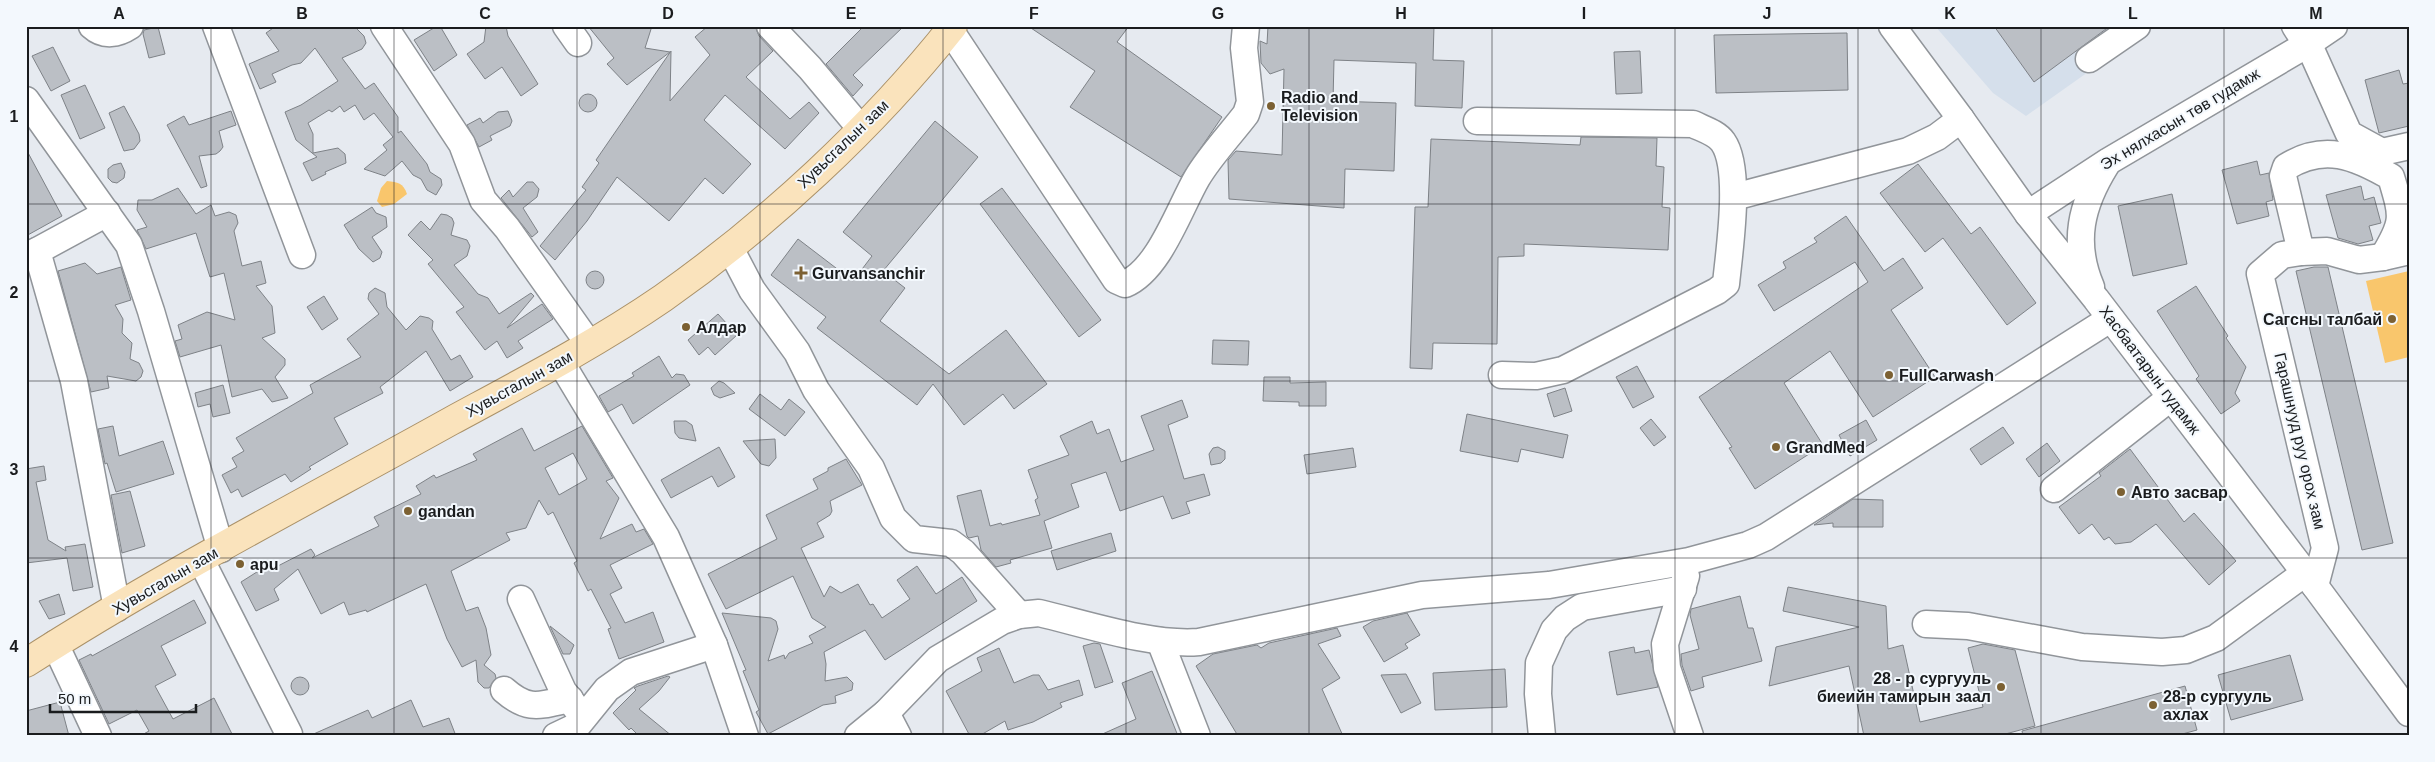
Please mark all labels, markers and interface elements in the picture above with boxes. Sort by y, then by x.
text: A [113,5,125,22]
text: B [296,5,308,22]
text: C [479,5,491,22]
text: D [662,5,674,22]
text: E [846,5,857,22]
text: F [1029,5,1039,22]
text: G [1212,5,1224,22]
text: H [1395,5,1407,22]
text: I [1582,5,1586,22]
text: J [1763,5,1771,22]
text: K [1944,5,1956,22]
text: L [2128,5,2138,22]
text: M [2309,5,2323,22]
street label: Эх нялхасын төв гудамж [2097,65,2263,173]
place label: Radio and Television [1281,89,1358,124]
street label: Хувьсгалын зам [794,97,892,191]
marker: Radio and Television [1265,100,1277,112]
text: 1 [10,108,19,125]
place label: Gurvansanchir [812,265,925,282]
marker: Gurvansanchir [794,266,808,280]
text: 2 [10,284,19,301]
street label: Хасбаатарын гудамж [2096,302,2204,438]
place label: Сагсны талбай [2263,311,2382,328]
marker: Сагсны талбай [2386,313,2398,325]
place label: Алдар [696,319,747,336]
marker: Алдар [680,321,692,333]
street label: Хувьсгалын зам [463,348,575,420]
street label: Гарашнууд руу орох зам [2271,351,2329,531]
place label: FullCarwash [1899,367,1994,384]
marker: FullCarwash [1883,369,1895,381]
place label: GrandMed [1786,439,1865,456]
marker: GrandMed [1770,441,1782,453]
text: 3 [10,461,19,478]
place label: Авто засвар [2131,484,2228,501]
marker: Авто засвар [2115,486,2127,498]
place label: gandan [418,503,475,520]
marker: gandan [402,505,414,517]
street label: Хувьсгалын зам [109,544,221,618]
place label: apu [250,556,278,573]
marker: apu [234,558,246,570]
text: 4 [10,638,19,655]
place label: 28 - р сургууль биеийн тамирын заал [1817,670,1991,705]
marker: 28 - р сургууль биеийн тамирын заал [1995,681,2007,693]
scale bar [50,682,196,714]
place label: 28-р сургууль ахлах [2163,688,2272,723]
text: 50 m [58,690,91,707]
marker: 28-р сургууль ахлах [2147,699,2159,711]

